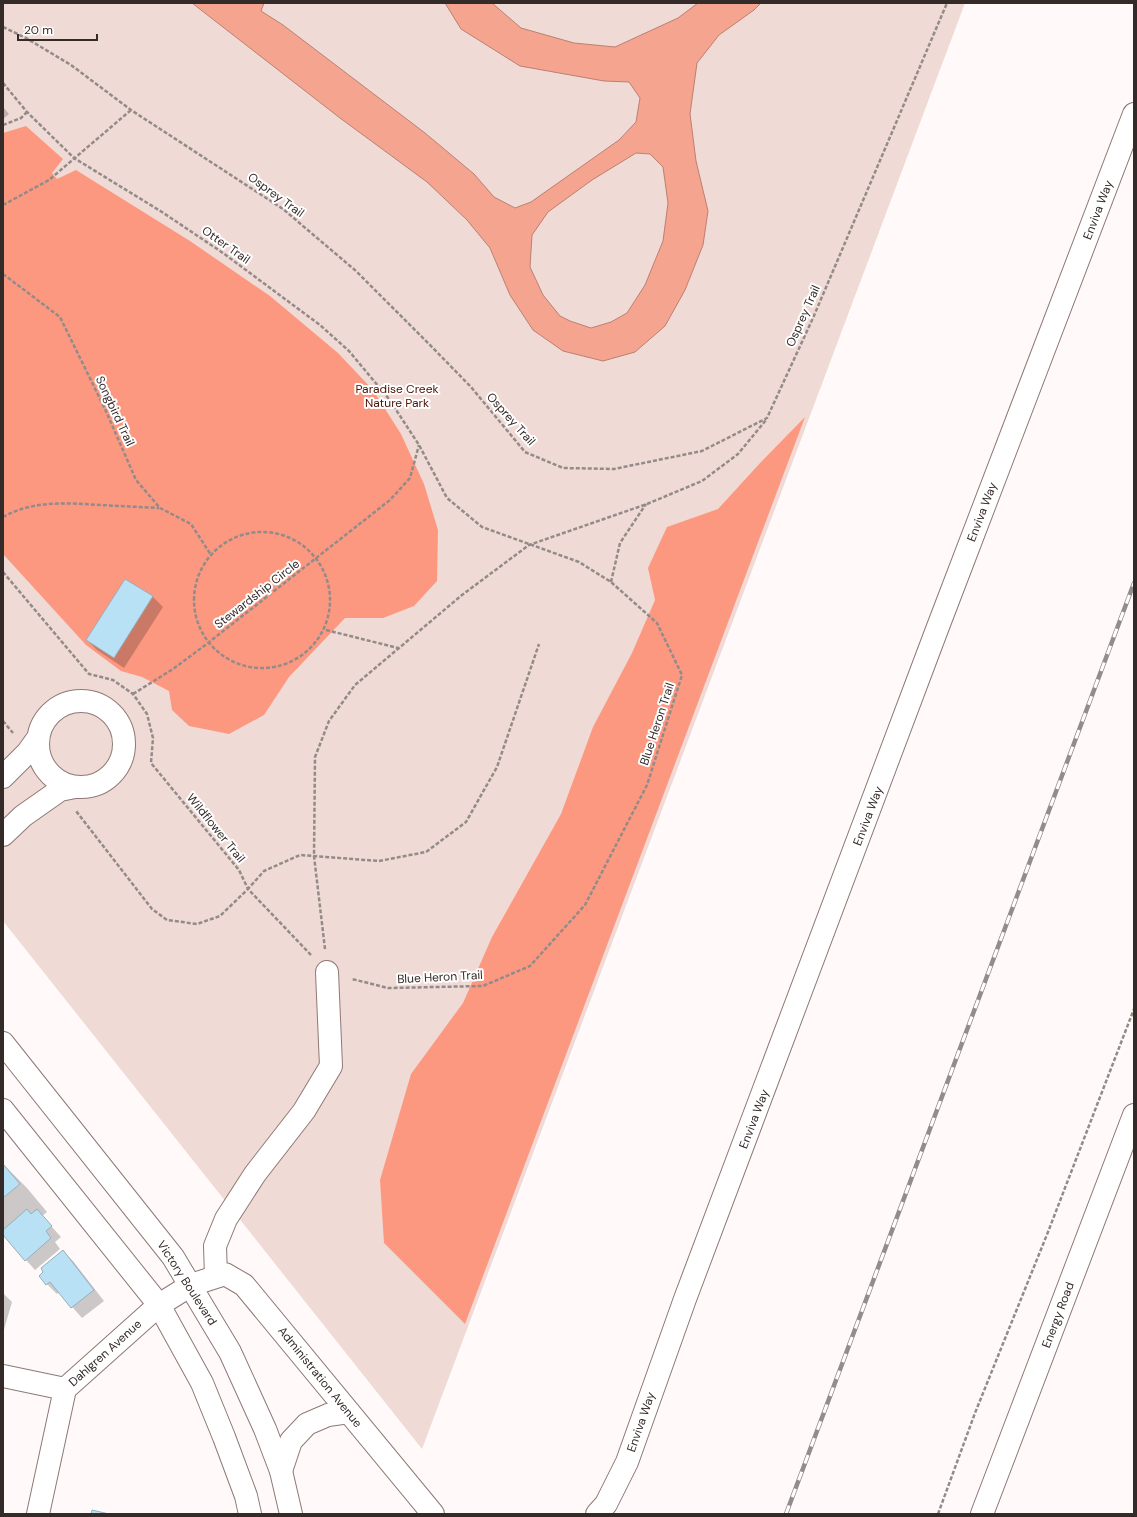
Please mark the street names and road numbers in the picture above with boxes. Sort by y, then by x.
street label: Osprey Trail [245,169,307,221]
street label: Enviva Way [1079,178,1117,242]
street label: Otter Trail [199,223,253,267]
street label: Osprey Trail [782,283,824,349]
street label: Songbird Trail [92,373,138,449]
street label: Osprey Trail [483,389,539,449]
street label: Enviva Way [963,480,1001,544]
street label: Stewardship Circle [211,556,303,632]
street label: Blue Heron Trail [636,681,678,767]
street label: Enviva Way [849,784,887,848]
street label: Wildflower Trail [183,790,249,866]
street label: Blue Heron Trail [397,967,483,987]
street label: Enviva Way [735,1087,773,1151]
street label: Victory Boulevard [154,1237,220,1329]
street label: Energy Road [1038,1280,1078,1350]
street label: Dahlgren Avenue [65,1316,145,1390]
street label: Administration Avenue [274,1323,366,1431]
street label: Enviva Way [623,1390,659,1454]

